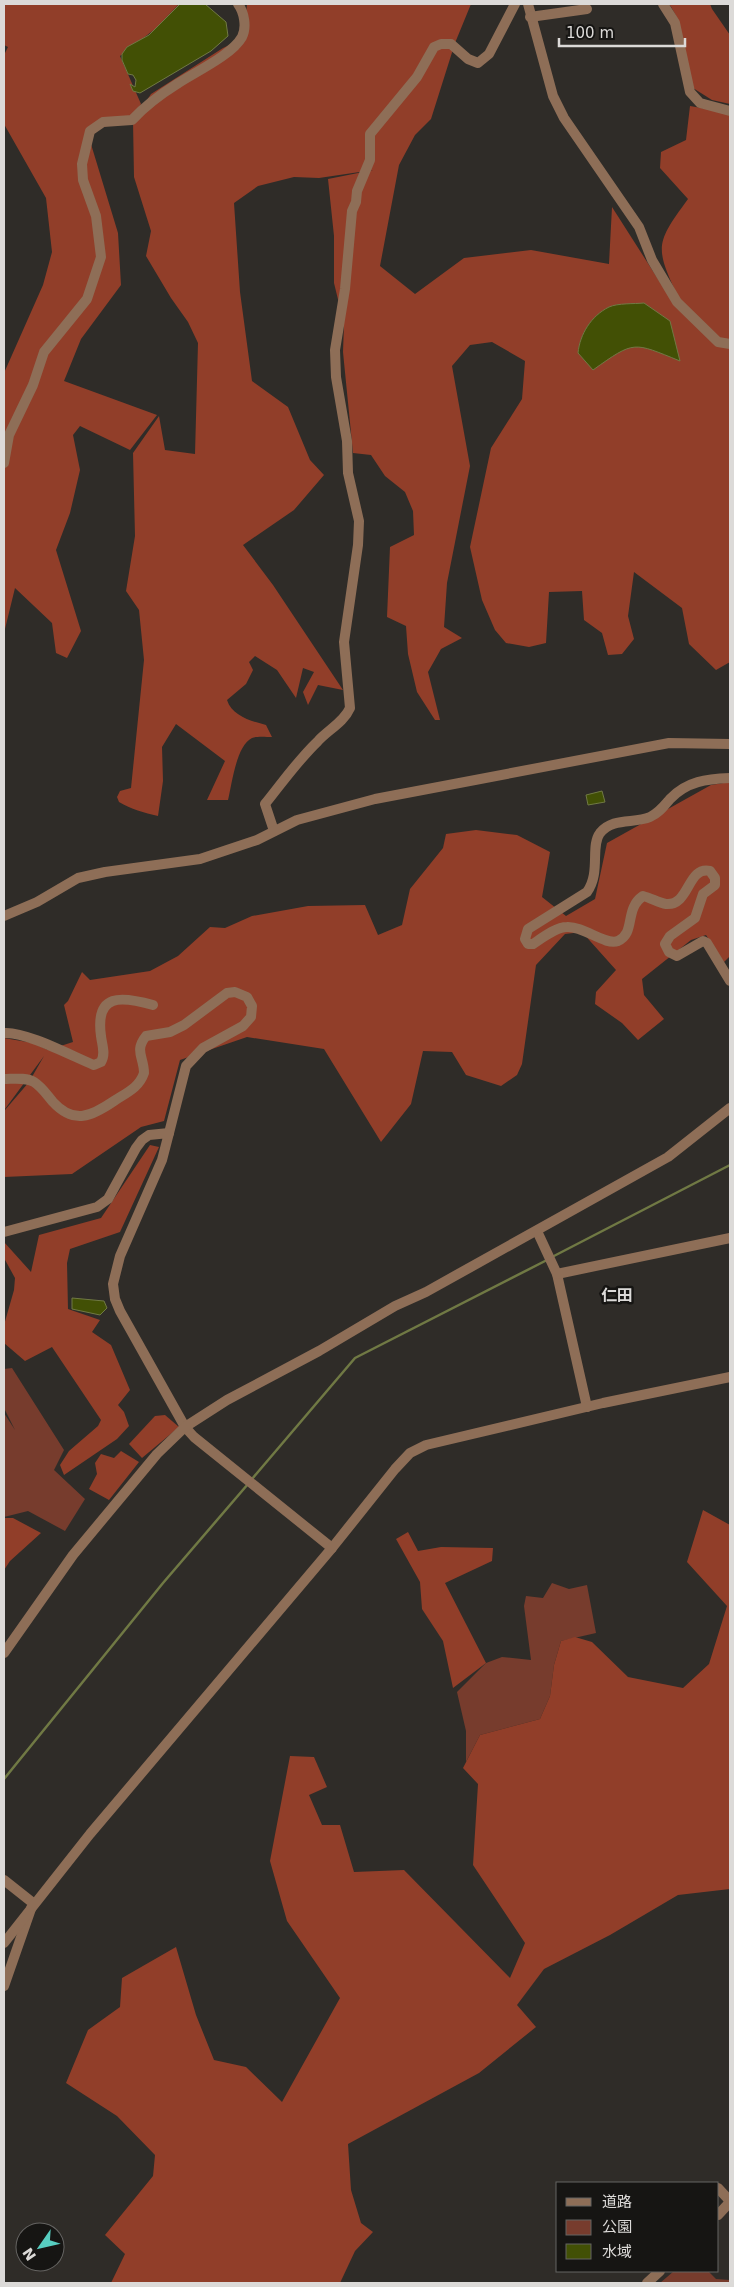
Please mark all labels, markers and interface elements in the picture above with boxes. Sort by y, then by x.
scale bar [559,15,685,47]
text: 100 m [566,24,614,42]
district label: 仁田 [601,1286,633,1305]
legend [556,2182,719,2272]
text: 道路 [602,2193,632,2211]
text: 公園 [602,2218,632,2236]
north arrow [15,2222,65,2272]
text: 水域 [602,2243,632,2261]
text: N [19,2245,39,2264]

